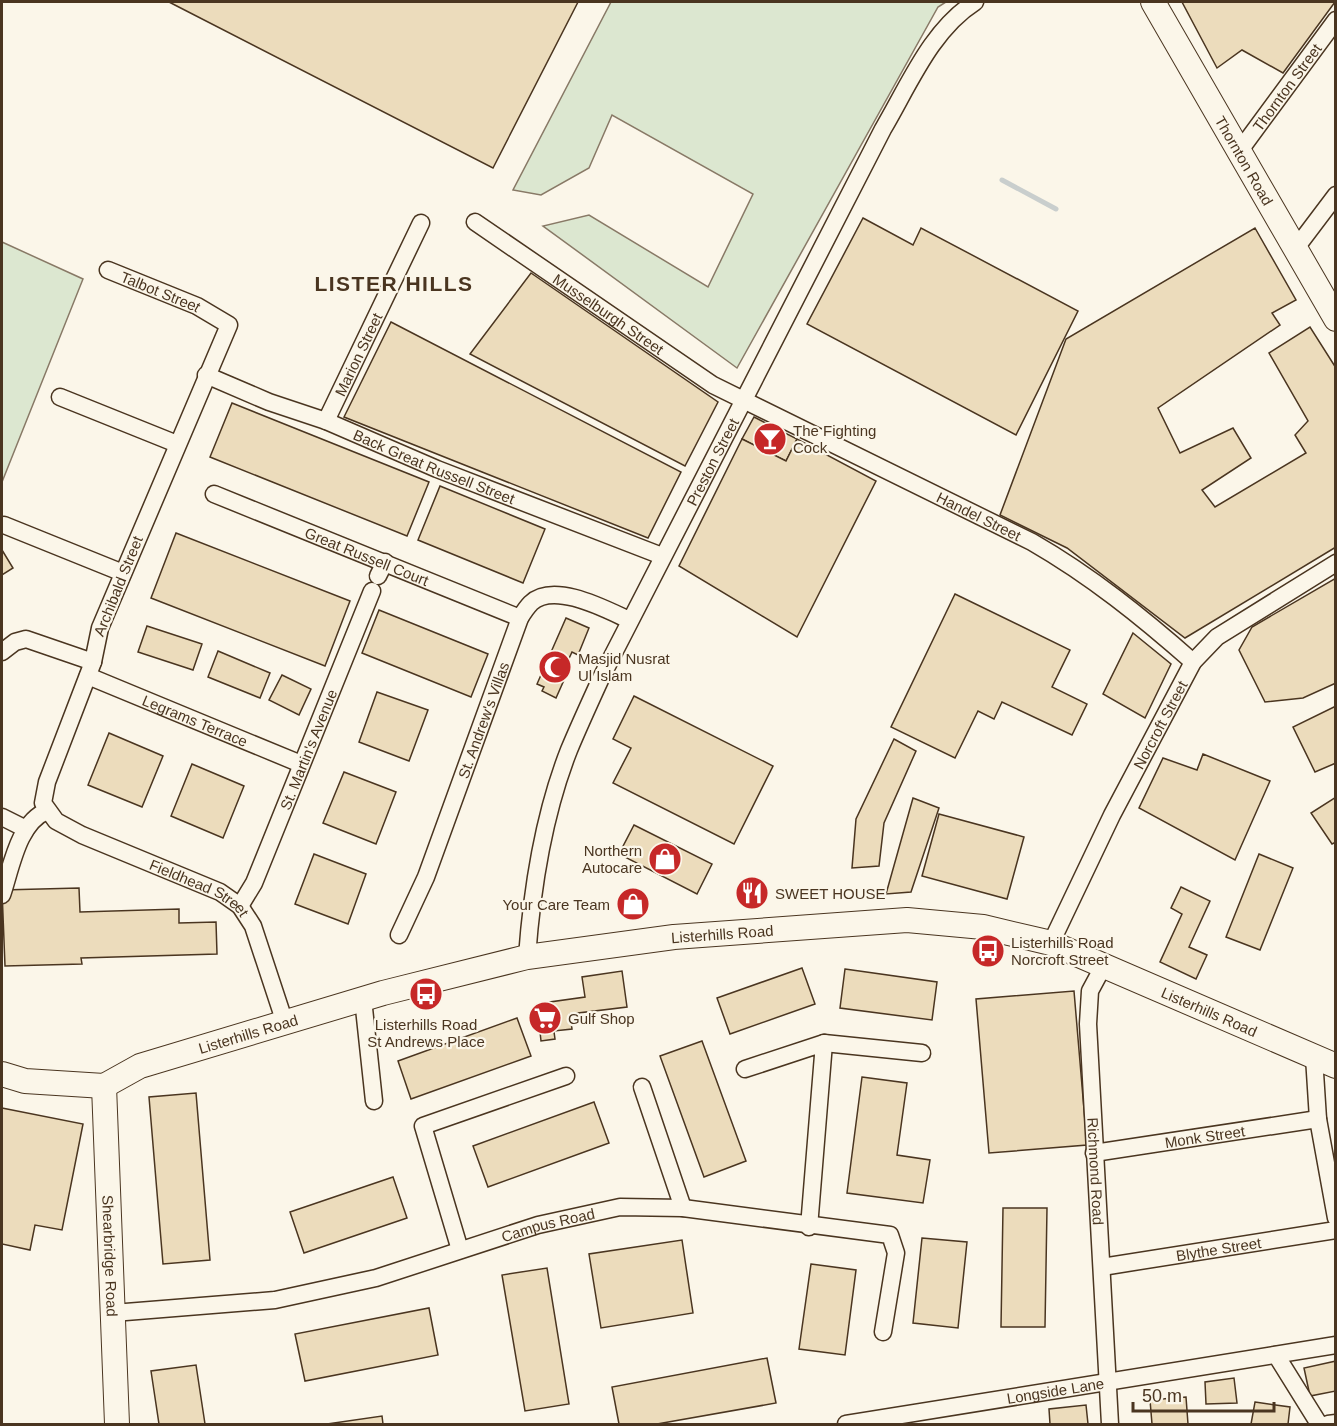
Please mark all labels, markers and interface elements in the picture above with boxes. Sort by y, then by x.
street label: Thornton Street [1249,39,1325,134]
street label: Thornton Road [1212,113,1277,208]
street label: Talbot Street [119,268,205,315]
street label: Musselburgh Street [550,270,668,358]
district label: LISTER HILLS [314,272,474,295]
street label: Marion Street [331,309,386,399]
street label: Preston Street [683,414,742,508]
bar icon: The Fighting Cock [752,421,788,457]
place label: The Fighting Cock [793,422,876,456]
street label: Back Great Russell Street [351,426,518,507]
street label: Handel Street [934,488,1025,544]
street label: Great Russell Court [303,523,432,589]
street label: Archibald Street [90,533,146,639]
mosque icon: Masjid Nusrat Ul Islam [537,649,573,685]
place label: Masjid Nusrat Ul Islam [578,650,671,684]
street label: St. Andrew's Villas [454,659,512,781]
street label: Norcroft Street [1129,677,1191,772]
street label: St. Martin's Avenue [276,687,340,812]
street label: Legrams Terrace [140,691,250,750]
shop icon: Northern Autocare [647,841,683,877]
place label: Northern Autocare [582,842,642,876]
street label: Fieldhead Street [147,855,253,920]
restaurant icon: SWEET HOUSE [734,875,770,911]
place label: SWEET HOUSE [775,885,886,902]
shop icon: Your Care Team [615,886,651,922]
place label: Your Care Team [502,896,610,913]
street label: Listerhills Road [670,921,774,946]
bus stop icon: Listerhills Road Norcroft Street [970,933,1006,969]
place label: Listerhills Road Norcroft Street [1011,934,1114,968]
bus stop icon: Listerhills Road St Andrews Place [408,976,444,1012]
street label: Listerhills Road [1159,983,1260,1039]
supermarket icon: Gulf Shop [527,1000,563,1036]
place label: Gulf Shop [568,1010,635,1027]
street label: Listerhills Road [196,1011,300,1056]
place label: Listerhills Road St Andrews Place [367,1016,485,1050]
street label: Richmond Road [1085,1117,1108,1225]
street label: Monk Street [1163,1122,1247,1151]
street label: Shearbridge Road [100,1195,121,1317]
street label: Campus Road [499,1204,596,1245]
street label: Blythe Street [1175,1233,1263,1264]
street label: Longside Lane [1005,1374,1105,1406]
scale bar [1133,1375,1274,1413]
text: 50 m [1142,1386,1182,1406]

